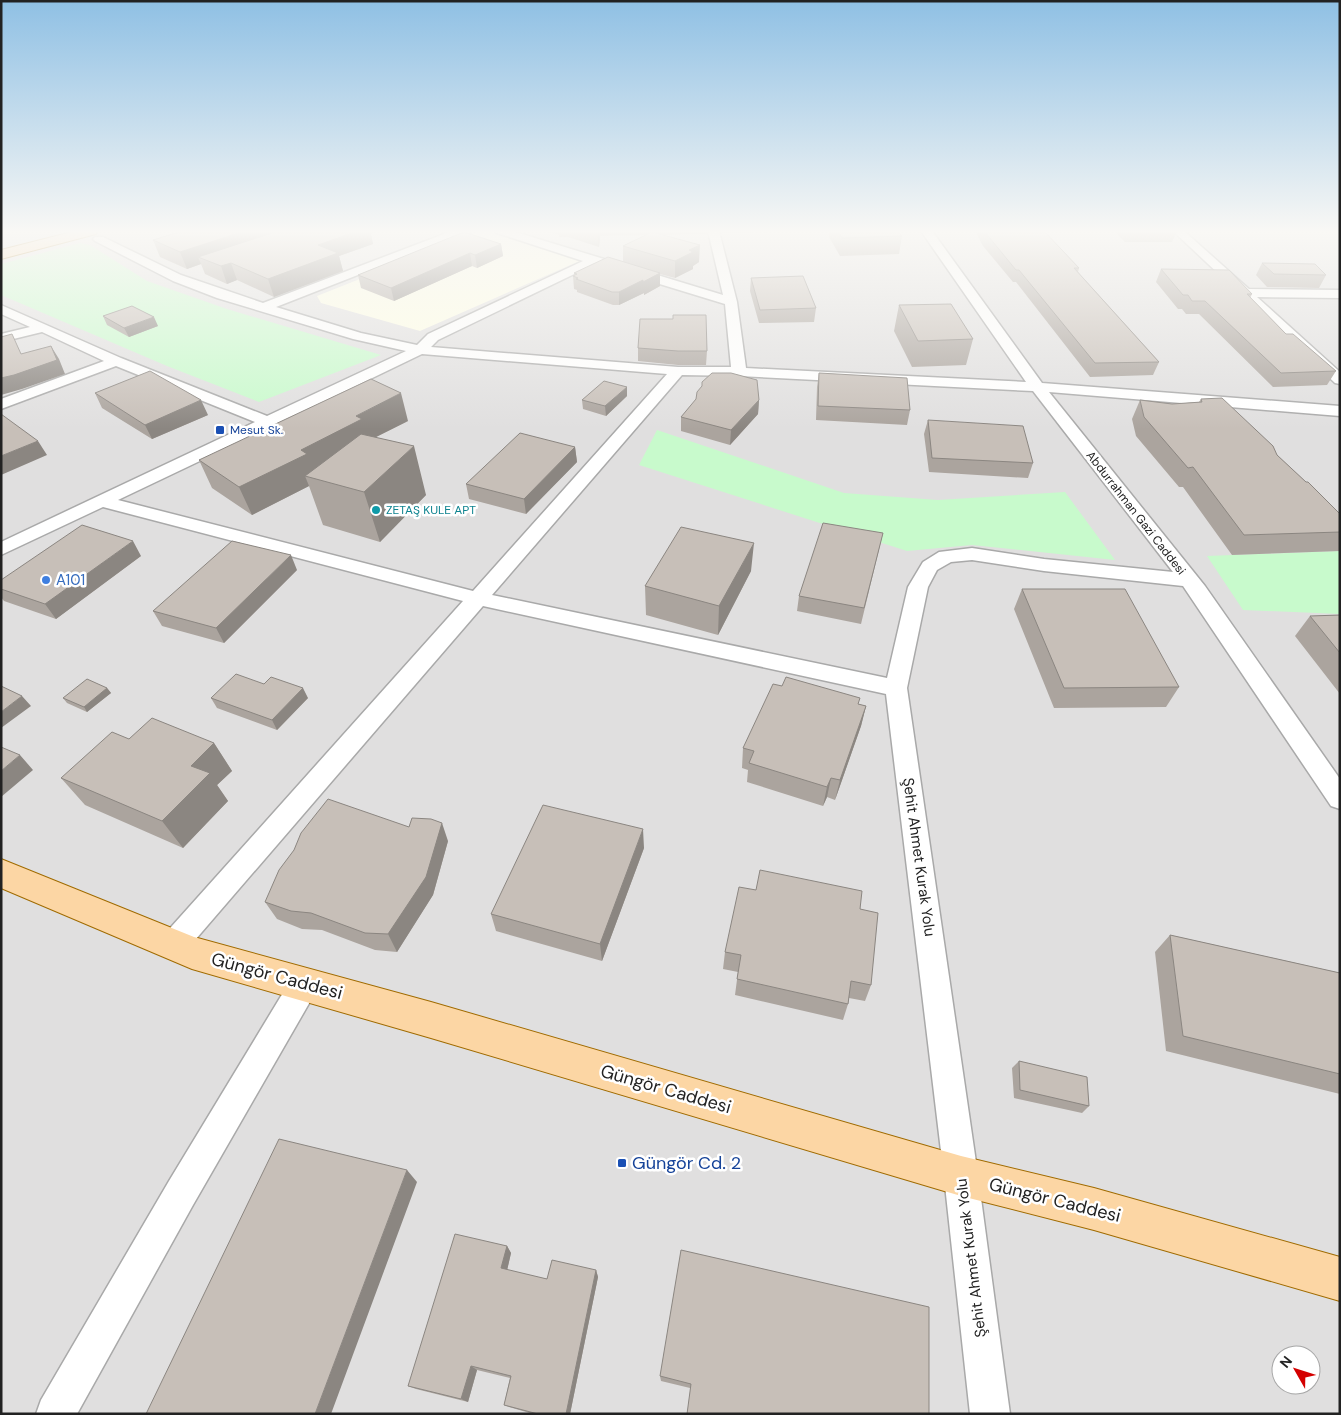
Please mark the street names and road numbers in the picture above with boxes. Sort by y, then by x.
street label: Abdurrahman Gazi Caddesi [1083,448,1189,578]
street label: Şehit Ahmet Kurak Yolu [898,776,940,938]
street label: Güngör Caddesi [209,947,345,1005]
street label: Güngör Caddesi [598,1059,734,1119]
street label: Güngör Caddesi [987,1172,1123,1228]
street label: Şehit Ahmet Kurak Yolu [951,1177,991,1339]

